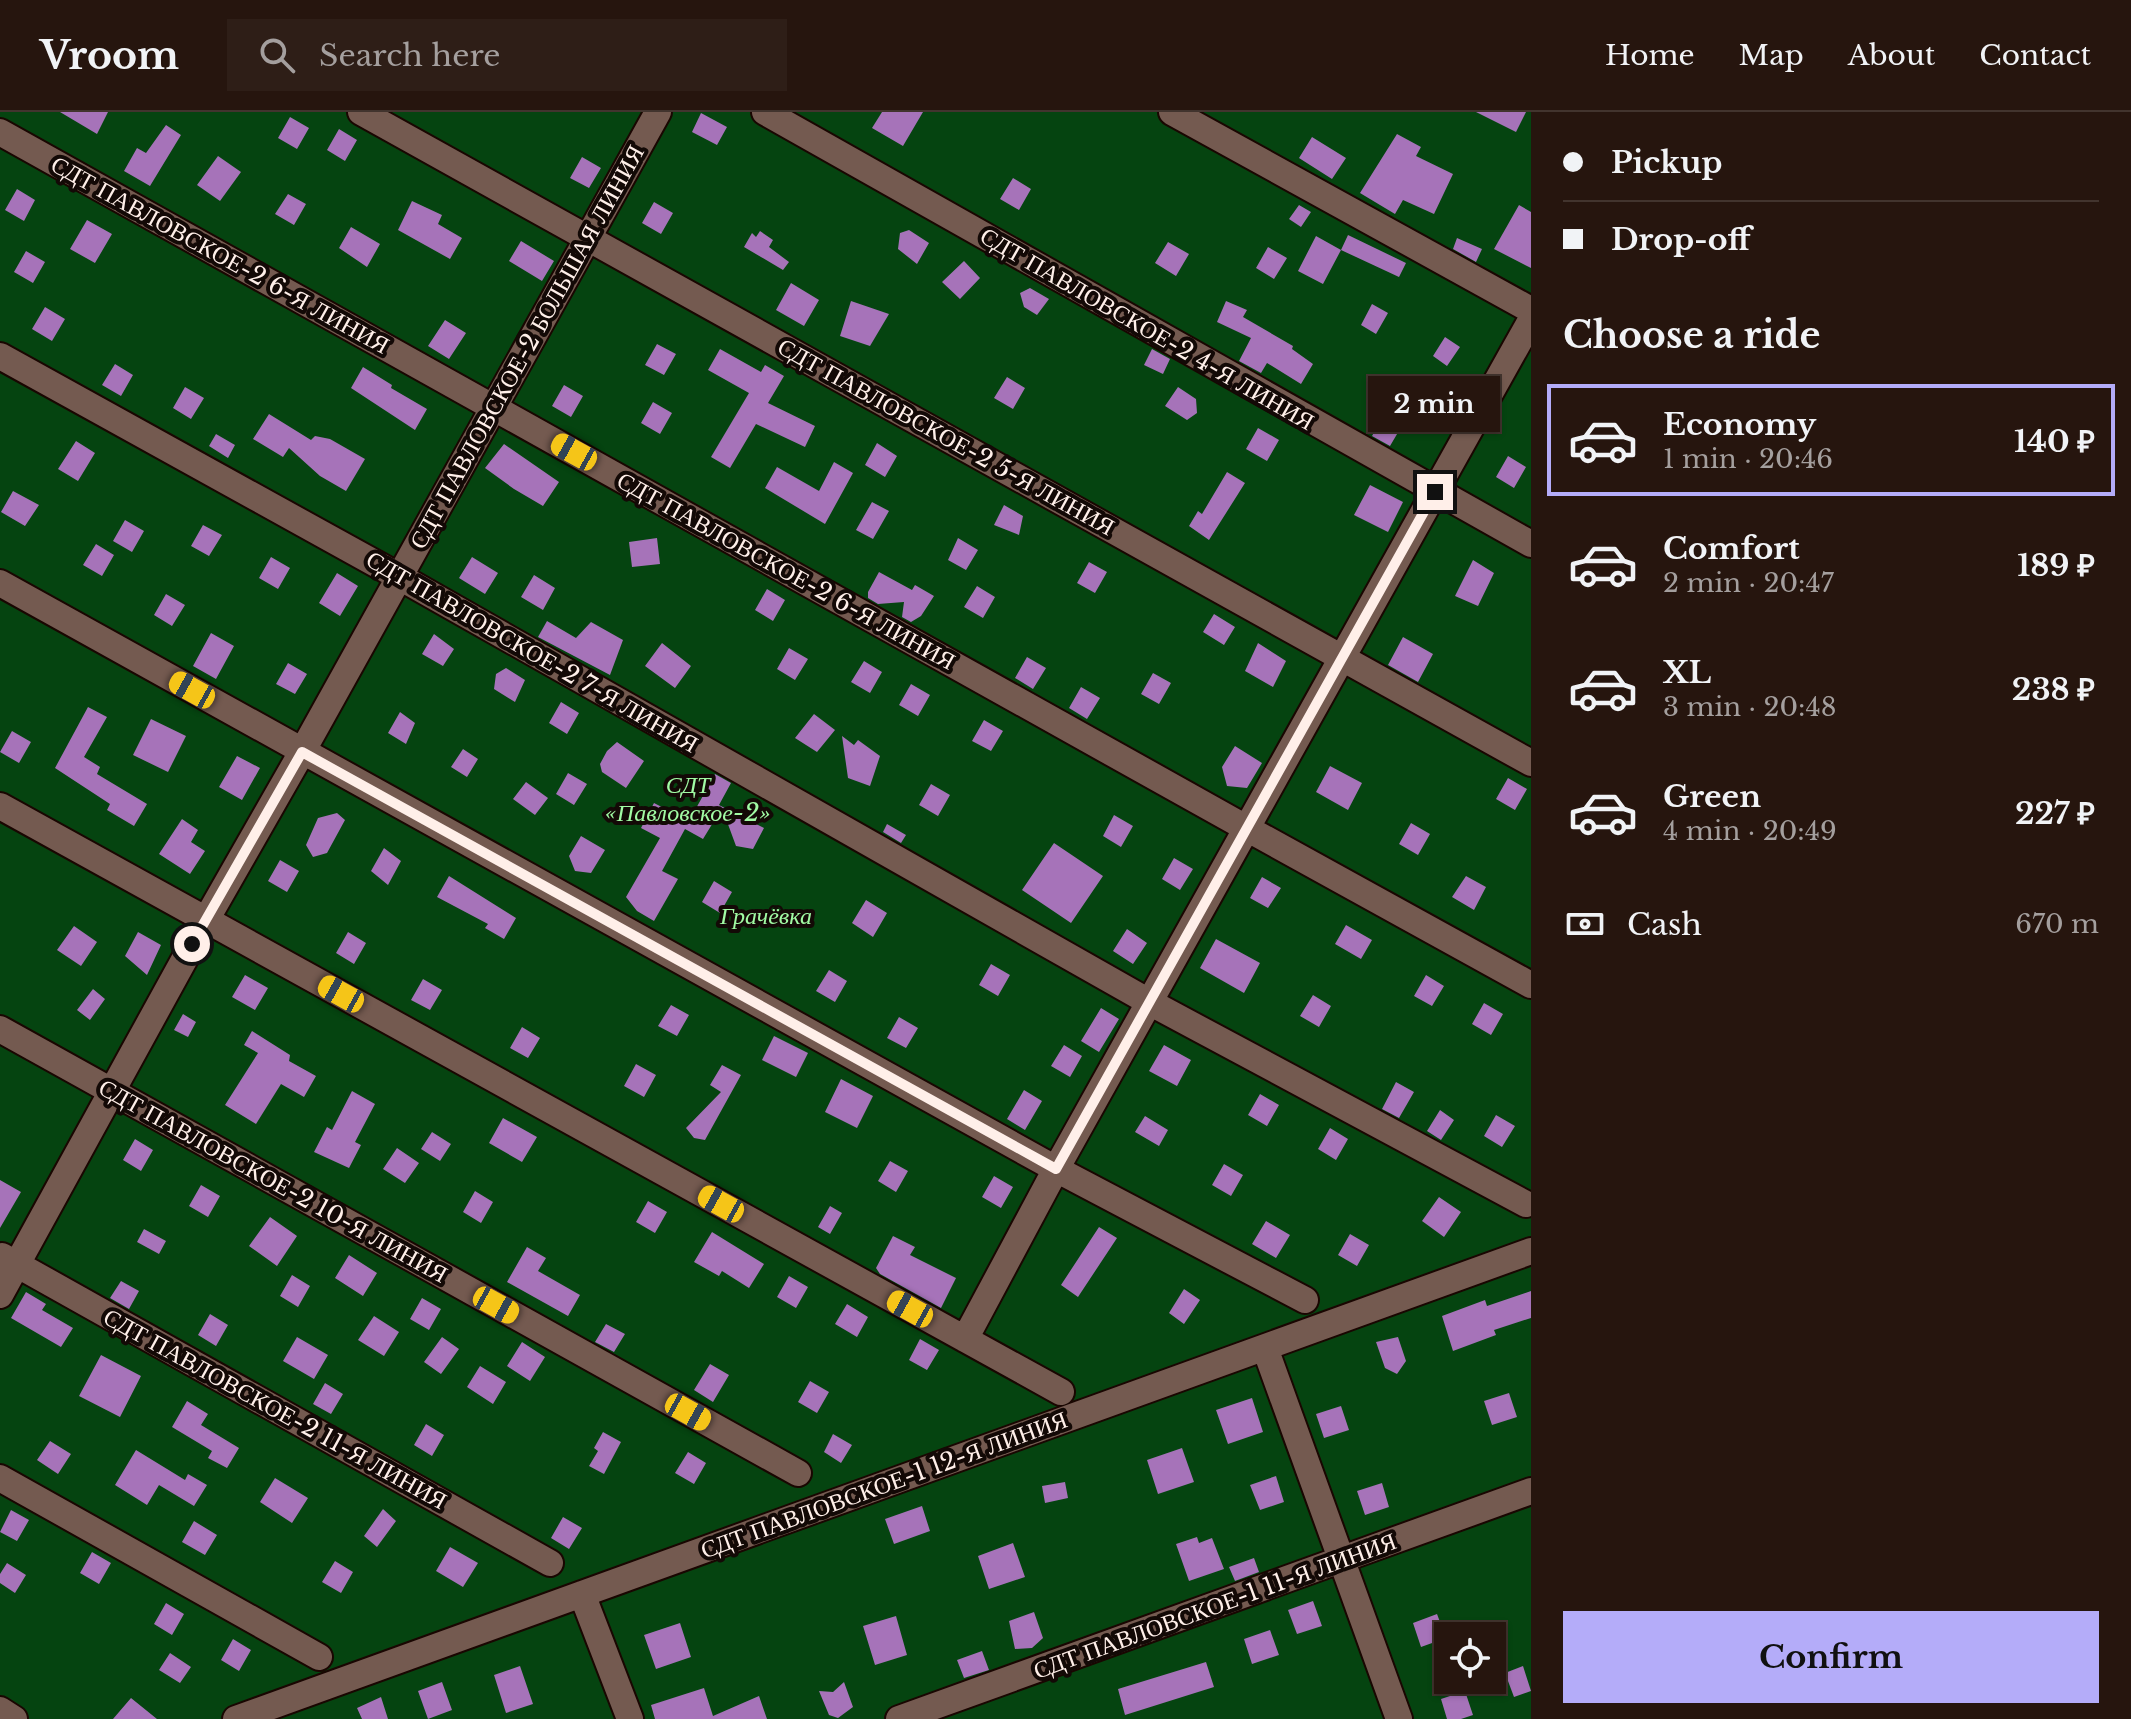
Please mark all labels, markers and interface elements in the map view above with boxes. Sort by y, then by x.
search box [227,19,787,91]
text: Vroom [40,32,179,79]
icon: search [255,33,299,77]
text: Search here [319,37,501,74]
text: Home [1605,38,1695,73]
text: Map [1739,38,1804,73]
text: About [1848,38,1935,73]
text: Contact [1979,38,2091,73]
street label: СДТ ПАВЛОВСКОЕ-2 БОЛЬШАЯ ЛИНИЯ [403,140,650,554]
text: Pickup [1611,144,1722,181]
street label: СДТ ПАВЛОВСКОЕ-2 6-Я ЛИНИЯ [46,149,394,360]
street label: СДТ ПАВЛОВСКОЕ-2 4-Я ЛИНИЯ [975,221,1319,436]
text: Drop-off [1611,221,1751,258]
text: Choose a ride [1563,313,1820,358]
street label: СДТ ПАВЛОВСКОЕ-2 5-Я ЛИНИЯ [773,332,1120,541]
callout: 2 min [1369,376,1501,432]
text: 2 min [1394,388,1474,420]
icon: car [1567,404,1639,476]
text: Economy [1663,406,1816,443]
text: 140 ₽ [2014,423,2095,460]
car [547,430,601,474]
text: 1 min · 20:46 [1663,443,1833,475]
street label: СДТ ПАВЛОВСКОЕ-2 6-Я ЛИНИЯ [612,465,960,676]
route end [1417,474,1453,510]
icon: car [1567,528,1639,600]
text: Comfort [1663,530,1800,567]
street label: СДТ ПАВЛОВСКОЕ-2 7-Я ЛИНИЯ [361,544,703,759]
text: 189 ₽ [2017,547,2095,584]
text: 2 min · 20:47 [1663,567,1834,599]
icon: car [1567,652,1639,724]
text: XL [1663,654,1711,691]
car [165,668,219,712]
text: 238 ₽ [2012,671,2095,708]
text: 3 min · 20:48 [1663,691,1836,723]
park label: СДТ «Павловское-2» [605,770,771,827]
icon: car [1567,776,1639,848]
text: Green [1663,778,1761,815]
text: 227 ₽ [2015,795,2095,832]
text: 4 min · 20:49 [1663,815,1837,847]
park label: Грачёвка [719,901,812,930]
icon: cash [1563,902,1607,946]
text: Cash [1627,906,1702,943]
text: 670 m [2015,908,2099,940]
route start [174,926,210,962]
car [314,972,368,1016]
street label: СДТ ПАВЛОВСКОЕ-2 10-Я ЛИНИЯ [94,1072,453,1289]
car [694,1182,748,1226]
car [469,1283,523,1327]
car [883,1287,937,1331]
street label: СДТ ПАВЛОВСКОЕ-2 11-Я ЛИНИЯ [99,1302,452,1515]
car [661,1390,715,1434]
street label: СДТ ПАВЛОВСКОЕ-1 12-Я ЛИНИЯ [697,1405,1071,1565]
street label: СДТ ПАВЛОВСКОЕ-1 11-Я ЛИНИЯ [1029,1526,1400,1685]
button: Confirm [1563,1611,2099,1703]
map controls [1434,1622,1506,1694]
button: locate [1434,1622,1506,1694]

